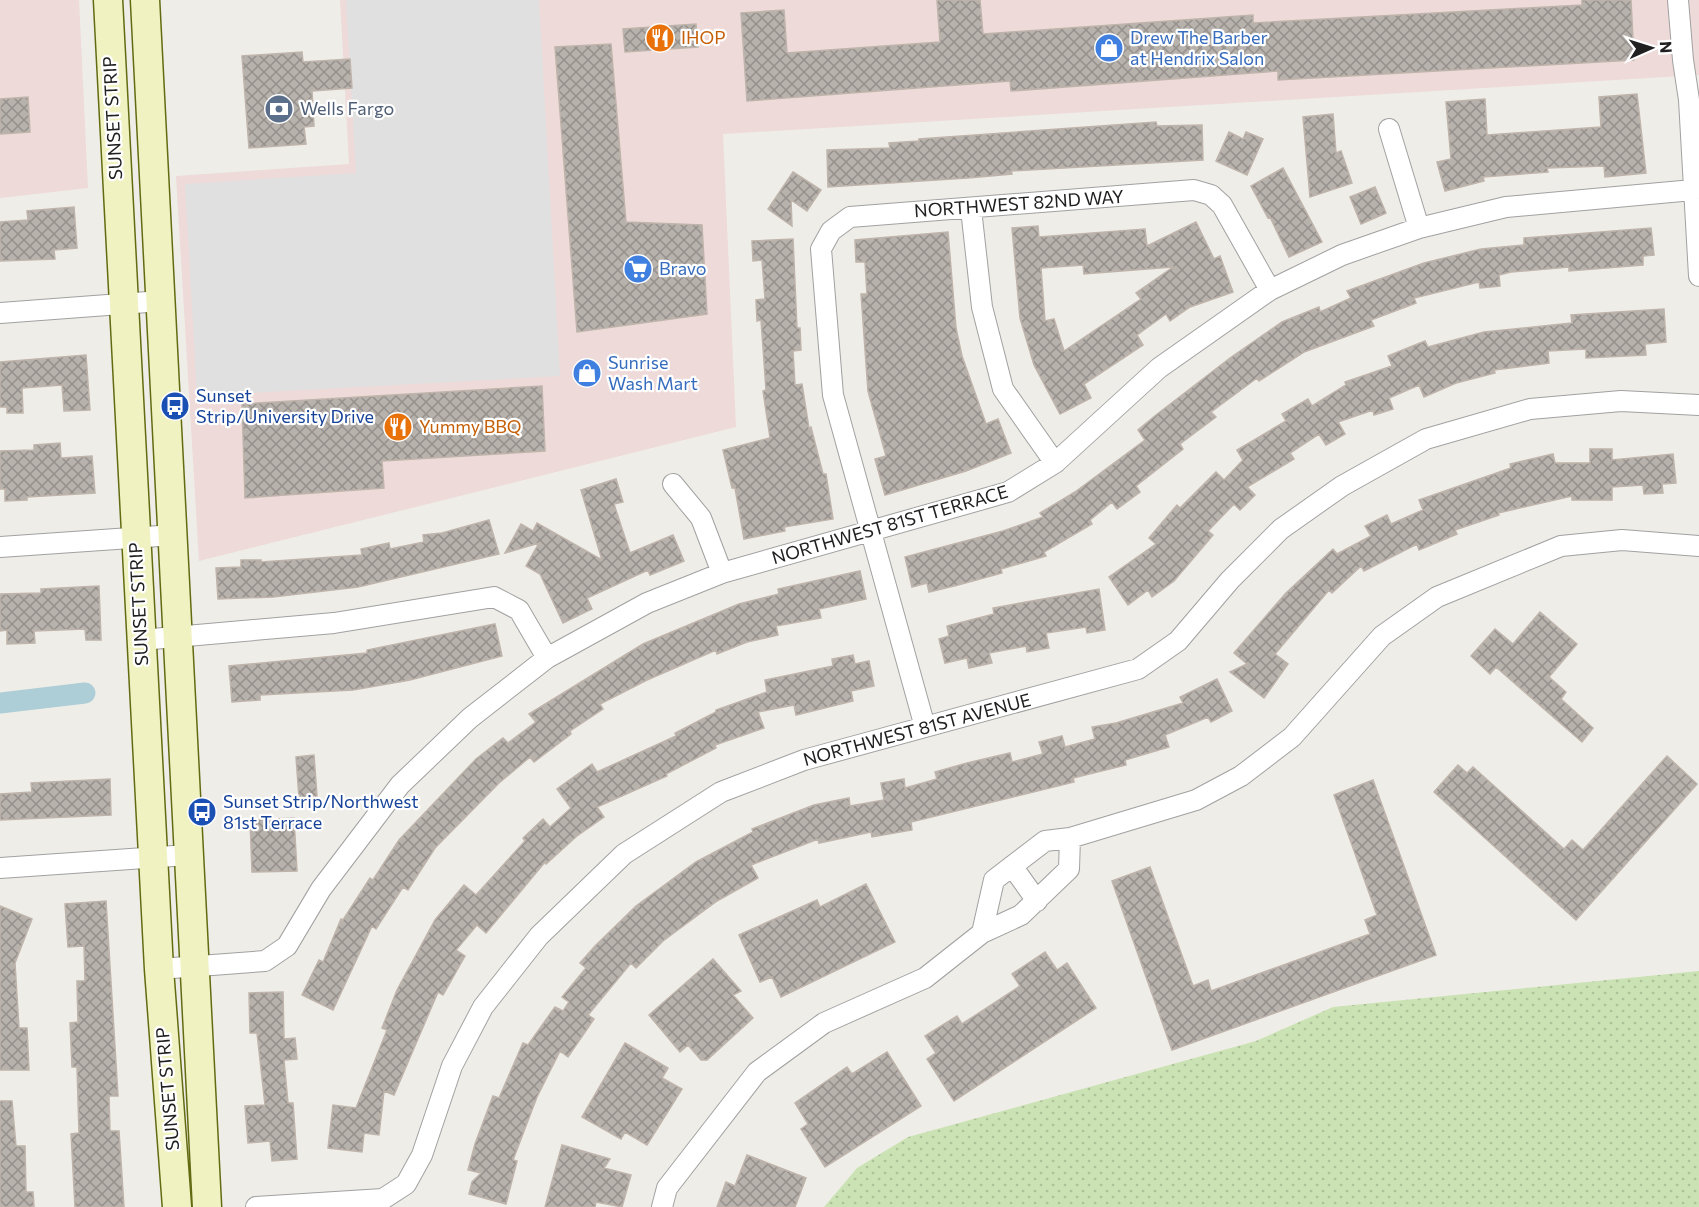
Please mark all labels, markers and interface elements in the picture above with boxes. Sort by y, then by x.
north arrow [1621,18,1681,78]
restaurant icon: IHOP [644,22,676,54]
place label: IHOP [681,26,726,48]
place label: Drew The Barber at Hendrix Salon [1130,26,1268,69]
shop icon: Drew The Barber at Hendrix Salon [1093,32,1125,64]
text: N [1657,41,1676,54]
street label: SUNSET STRIP [98,56,126,180]
bank icon: Wells Fargo [263,93,295,125]
place label: Wells Fargo [300,97,394,119]
street label: NORTHWEST 82ND WAY [913,185,1125,221]
supermarket icon: Bravo [622,253,654,285]
place label: Bravo [659,257,707,279]
place label: Sunrise Wash Mart [608,351,698,394]
shop icon: Sunrise Wash Mart [571,357,603,389]
place label: Sunset Strip/University Drive [196,384,374,427]
bus stop icon: Sunset Strip/University Drive [159,390,191,422]
restaurant icon: Yummy BBQ [382,411,414,443]
place label: Yummy BBQ [419,415,522,437]
street label: NORTHWEST 81ST TERRACE [769,480,1010,568]
street label: SUNSET STRIP [124,542,152,666]
street label: NORTHWEST 81ST AVENUE [800,688,1033,770]
place label: Sunset Strip/Northwest 81st Terrace [223,790,419,833]
bus stop icon: Sunset Strip/Northwest 81st Terrace [186,796,218,828]
street label: SUNSET STRIP [151,1026,183,1152]

